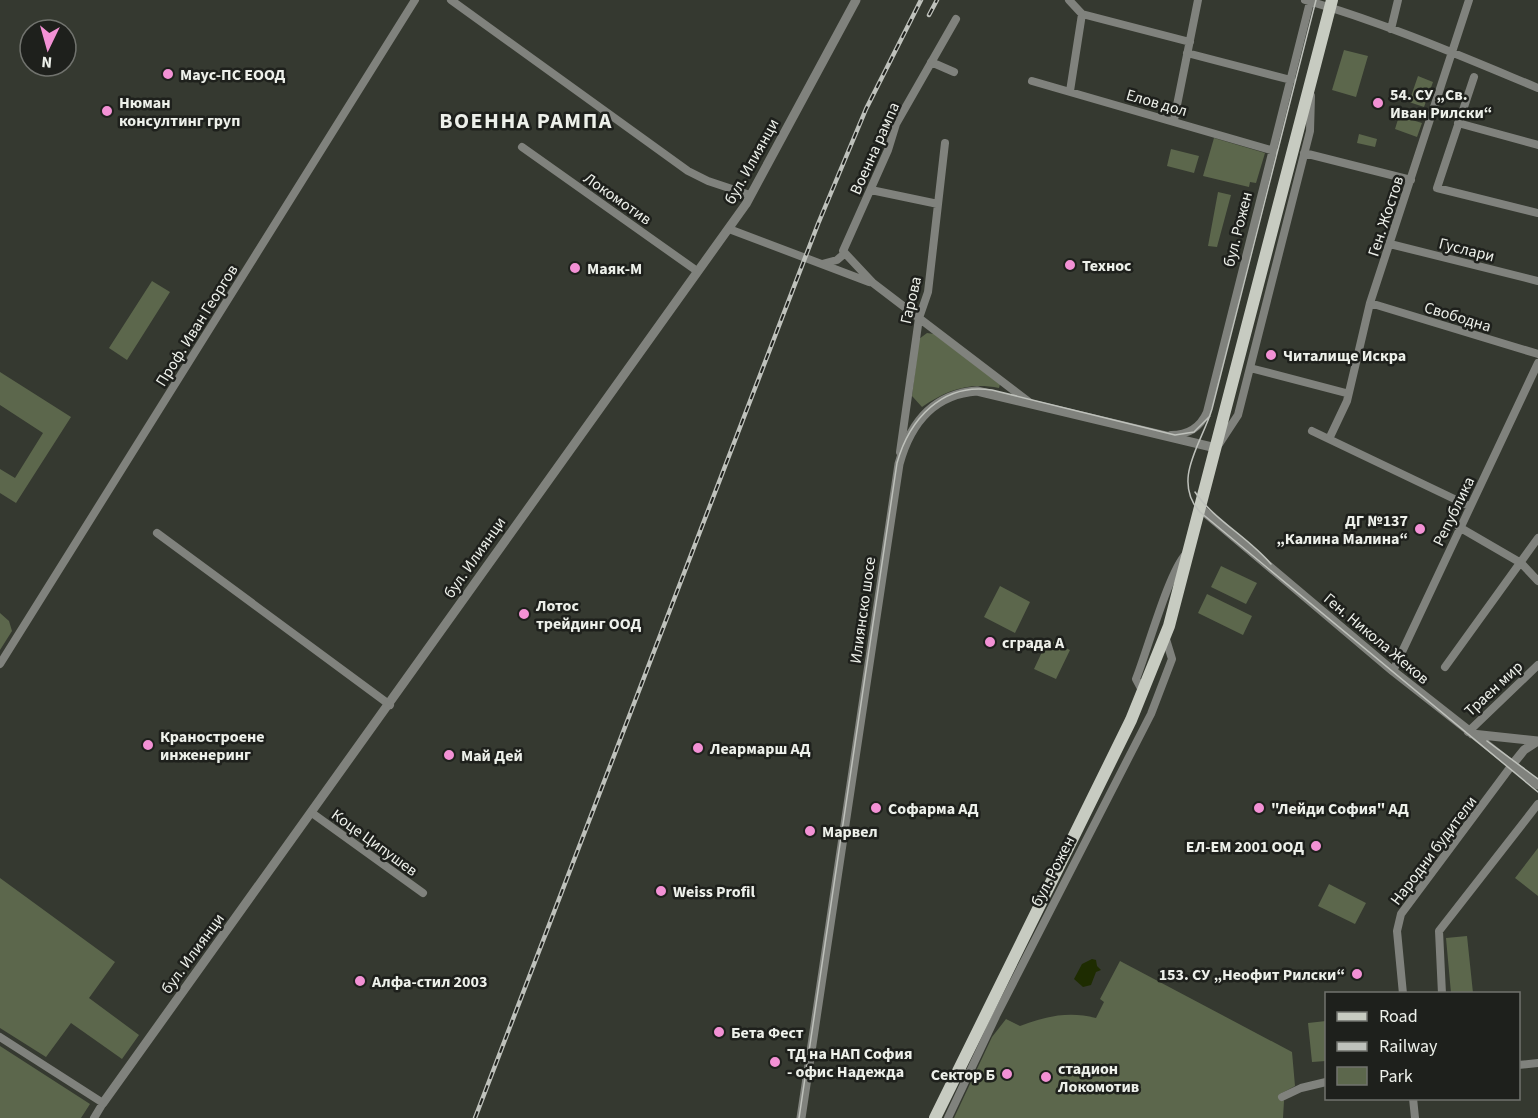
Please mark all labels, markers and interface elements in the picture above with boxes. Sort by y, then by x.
north arrow [18,18,78,78]
text: N [41,51,53,73]
place label: Маус-ПС ЕООД [180,64,286,86]
marker: Маус-ПС ЕООД [161,67,175,81]
street label: Елов дол [1124,84,1190,122]
place label: 54. СУ „Св. Иван Рилски“ [1390,84,1492,124]
place label: Нюман консултинг груп [119,92,240,132]
marker: 54. СУ „Св. Иван Рилски“ [1371,96,1385,110]
street label: Военна рампа [845,99,905,198]
marker: Нюман консултинг груп [100,104,114,118]
district label: ВОЕННА РАМПА [439,105,613,137]
street label: бул. Илиянци [719,115,784,208]
street label: Локомотив [579,167,656,230]
street label: Ген. Жостов [1363,173,1409,259]
street label: бул. Рожен [1218,189,1258,269]
street label: Гуслари [1437,232,1497,267]
place label: Технос [1082,255,1132,277]
place label: Маяк-М [587,258,642,280]
marker: Технос [1063,258,1077,272]
street label: Проф. Иван Георгов [150,260,243,391]
marker: Маяк-М [568,261,582,275]
street label: Гарова [895,274,927,326]
street label: Свободна [1422,296,1494,338]
place label: Читалище Искра [1283,345,1406,367]
marker: Читалище Искра [1264,348,1278,362]
street label: Република [1428,473,1480,550]
place label: ДГ №137 „Калина Малина“ [1276,510,1408,550]
street label: бул. Илиянци [439,512,511,603]
marker: ДГ №137 „Калина Малина“ [1413,522,1427,536]
street label: Илиянско шосе [845,555,881,665]
street label: Ген. Никола Жеков [1319,588,1434,689]
place label: Лотос трейдинг ООД [535,595,641,635]
marker: Лотос трейдинг ООД [517,607,531,621]
place label: сграда А [1002,632,1065,654]
marker: сграда А [983,635,997,649]
street label: Траен мир [1460,656,1528,722]
place label: Краностроене инженеринг [160,726,265,766]
marker: Краностроене инженеринг [141,738,155,752]
place label: Леармарш АД [709,738,811,760]
marker: Леармарш АД [691,741,705,755]
place label: Май Дей [461,745,523,767]
marker: Май Дей [442,748,456,762]
street label: Народни будители [1385,791,1482,910]
place label: Софарма АД [888,798,979,820]
place label: "Лейди София" АД [1271,798,1409,820]
marker: Софарма АД [869,801,883,815]
marker: "Лейди София" АД [1252,801,1266,815]
street label: Коце Ципушев [327,804,422,882]
place label: Марвел [822,821,878,843]
marker: Марвел [803,824,817,838]
street label: бул. Рожен [1026,832,1080,911]
place label: ЕЛ-ЕМ 2001 ООД [1186,836,1304,858]
marker: ЕЛ-ЕМ 2001 ООД [1309,839,1323,853]
place label: Weiss Profil [673,881,756,903]
marker: Weiss Profil [654,884,668,898]
street label: бул. Илиянци [156,909,230,998]
place label: 153. СУ „Неофит Рилски“ [1159,964,1345,986]
marker: 153. СУ „Неофит Рилски“ [1350,967,1364,981]
place label: Алфа-стил 2003 [371,971,487,993]
marker: Алфа-стил 2003 [353,974,367,988]
legend [1325,992,1520,1100]
text: Road [1379,1004,1418,1029]
place label: Бета Фест [731,1022,804,1044]
marker: Бета Фест [712,1025,726,1039]
text: Railway [1379,1034,1438,1059]
place label: ТД на НАП София - офис Надежда [787,1043,912,1083]
marker: ТД на НАП София - офис Надежда [768,1055,782,1069]
place label: стадион Локомотив [1057,1058,1139,1098]
place label: Сектор Б [931,1064,995,1086]
text: Park [1379,1064,1413,1089]
marker: Сектор Б [1000,1067,1014,1081]
marker: стадион Локомотив [1039,1070,1053,1084]

